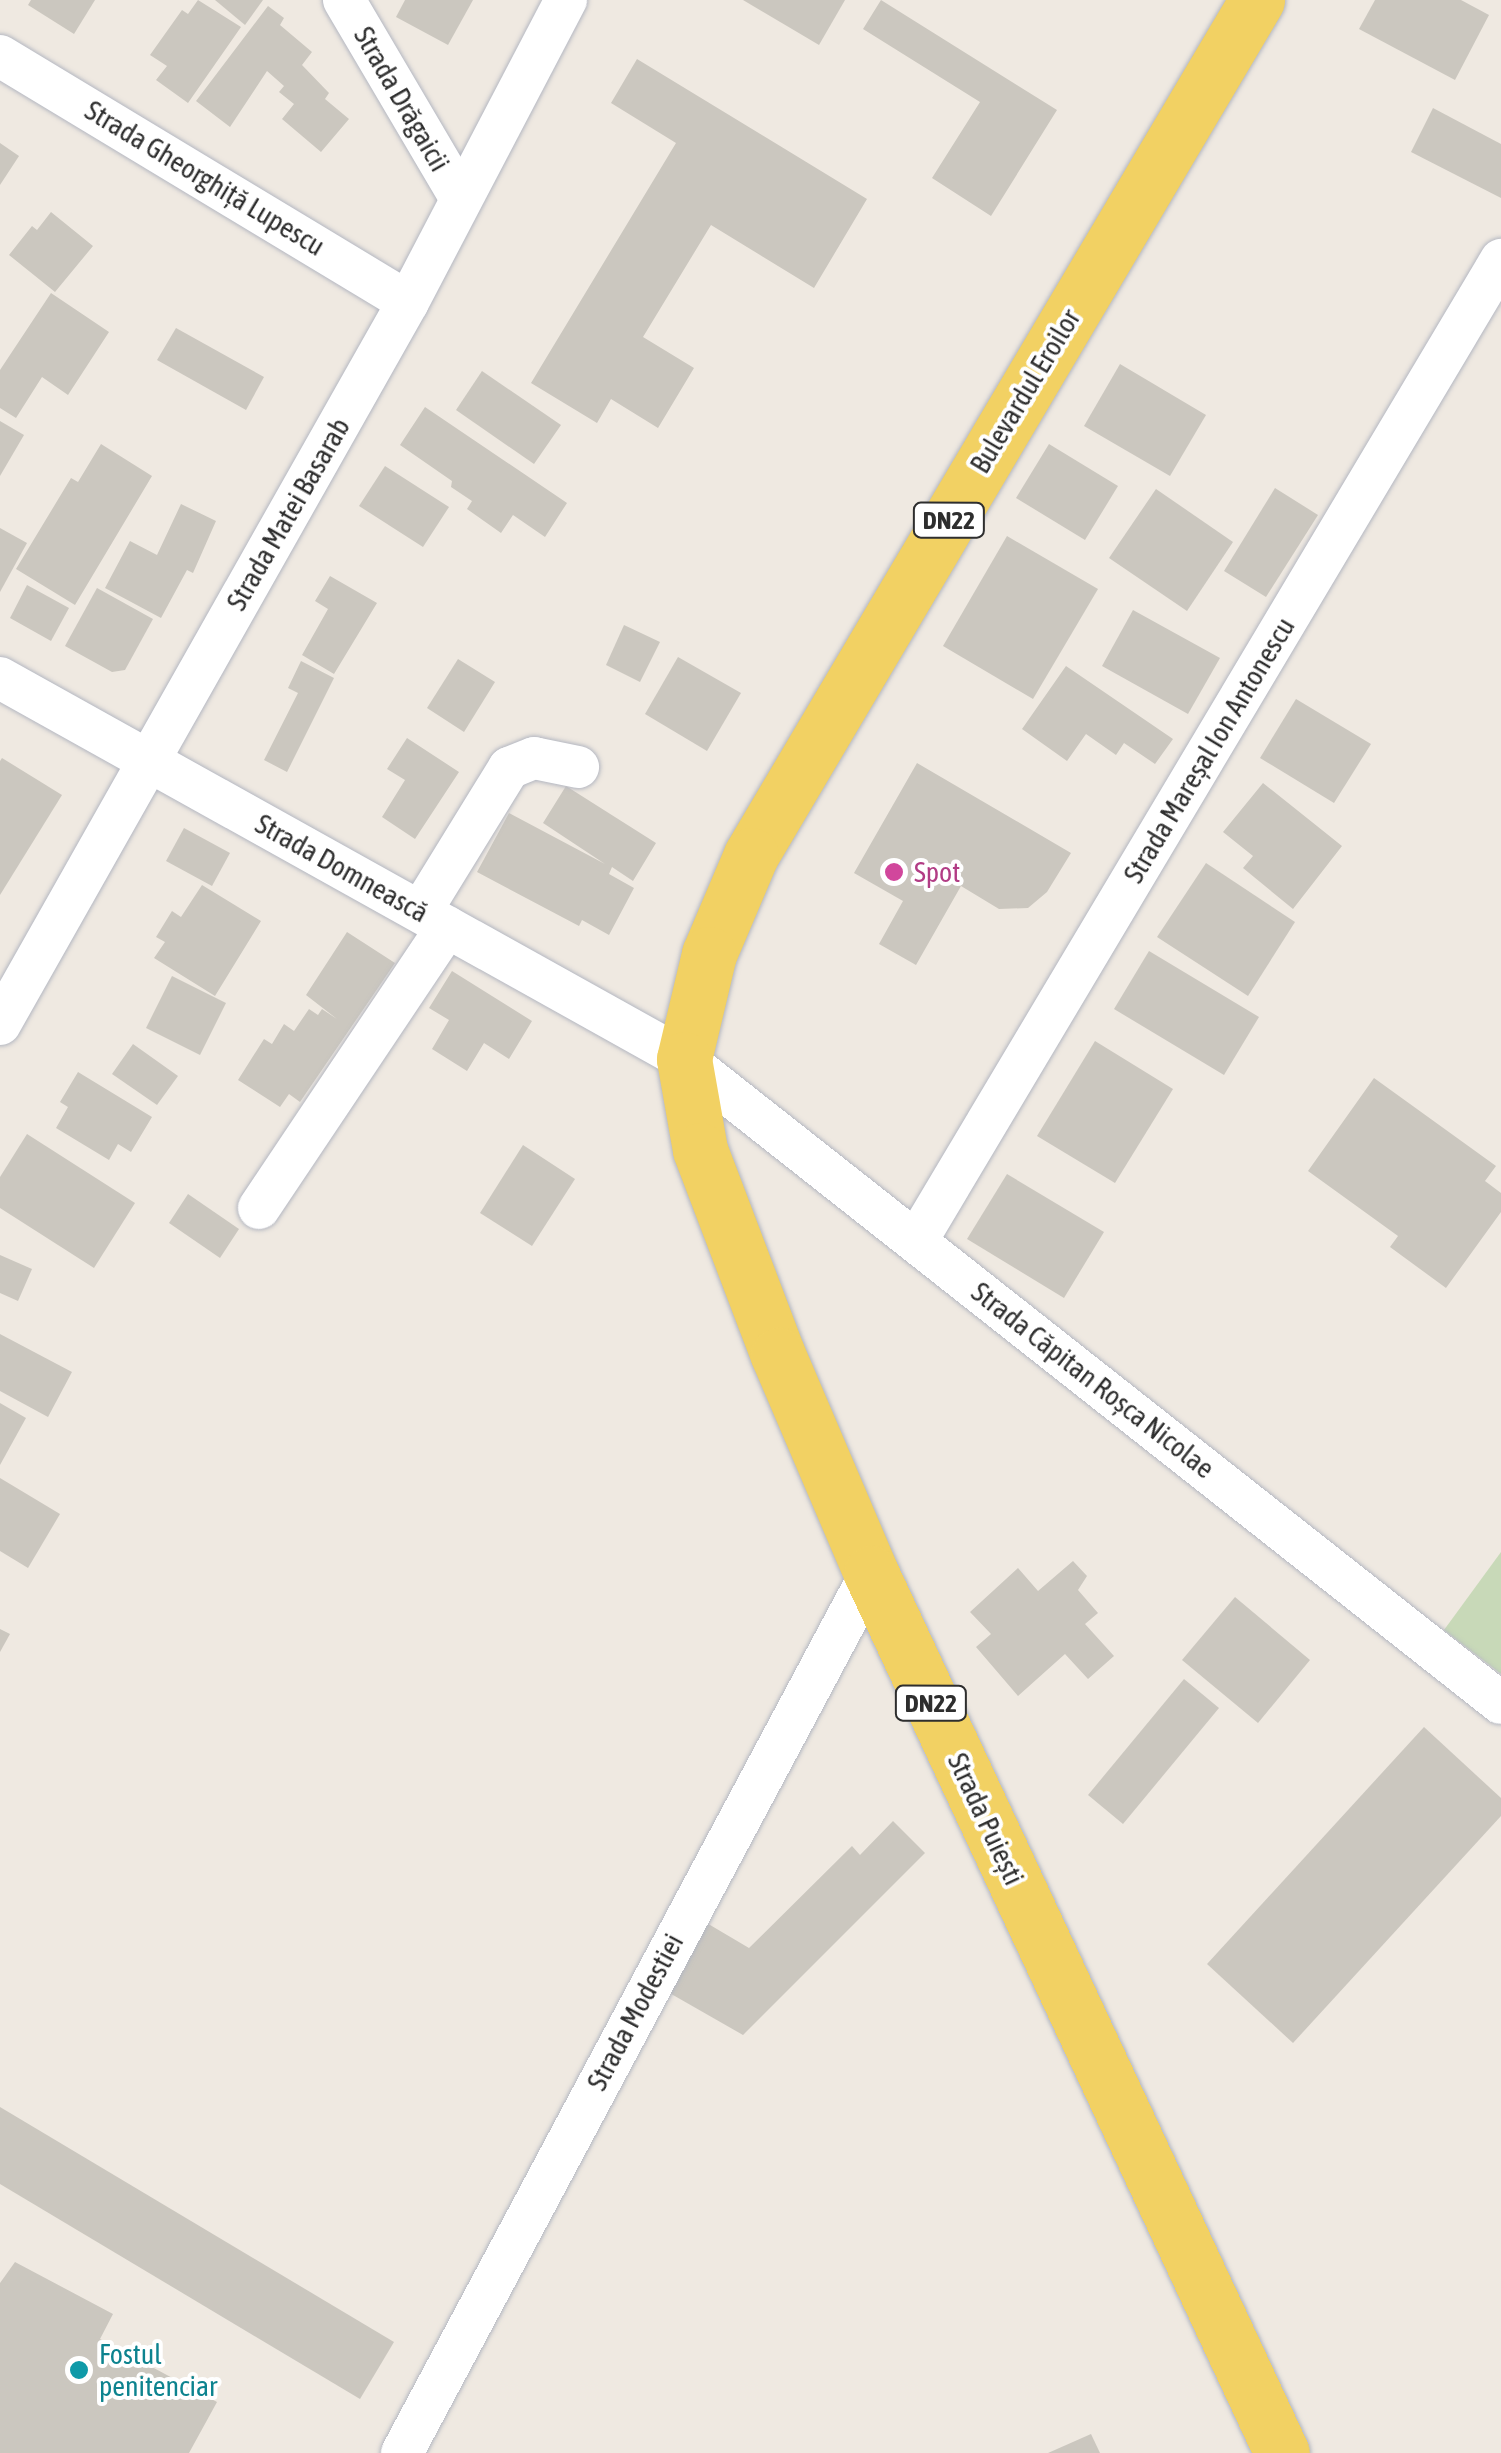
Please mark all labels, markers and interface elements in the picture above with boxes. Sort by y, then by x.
street label: Strada Drăgaicii [347,21,457,177]
street label: Strada Gheorghiță Lupescu [79,93,331,263]
street label: Bulevardul Eroilor [963,303,1087,479]
street label: Strada Matei Basarab [219,412,357,616]
road number: DN22 [912,500,986,540]
street label: Strada Mareșal Ion Antonescu [1116,611,1302,889]
street label: Strada Domnească [250,807,434,929]
place label: Spot [914,855,960,889]
marker: Spot [883,861,905,883]
street label: Strada Căpitan Roșca Nicolae [965,1275,1221,1485]
road number: DN22 [894,1683,968,1723]
street label: Strada Puiești [941,1748,1031,1890]
street label: Strada Modestiei [580,1928,690,2096]
place label: Fostul penitenciar [99,2337,217,2403]
marker: Fostul penitenciar [68,2359,90,2381]

